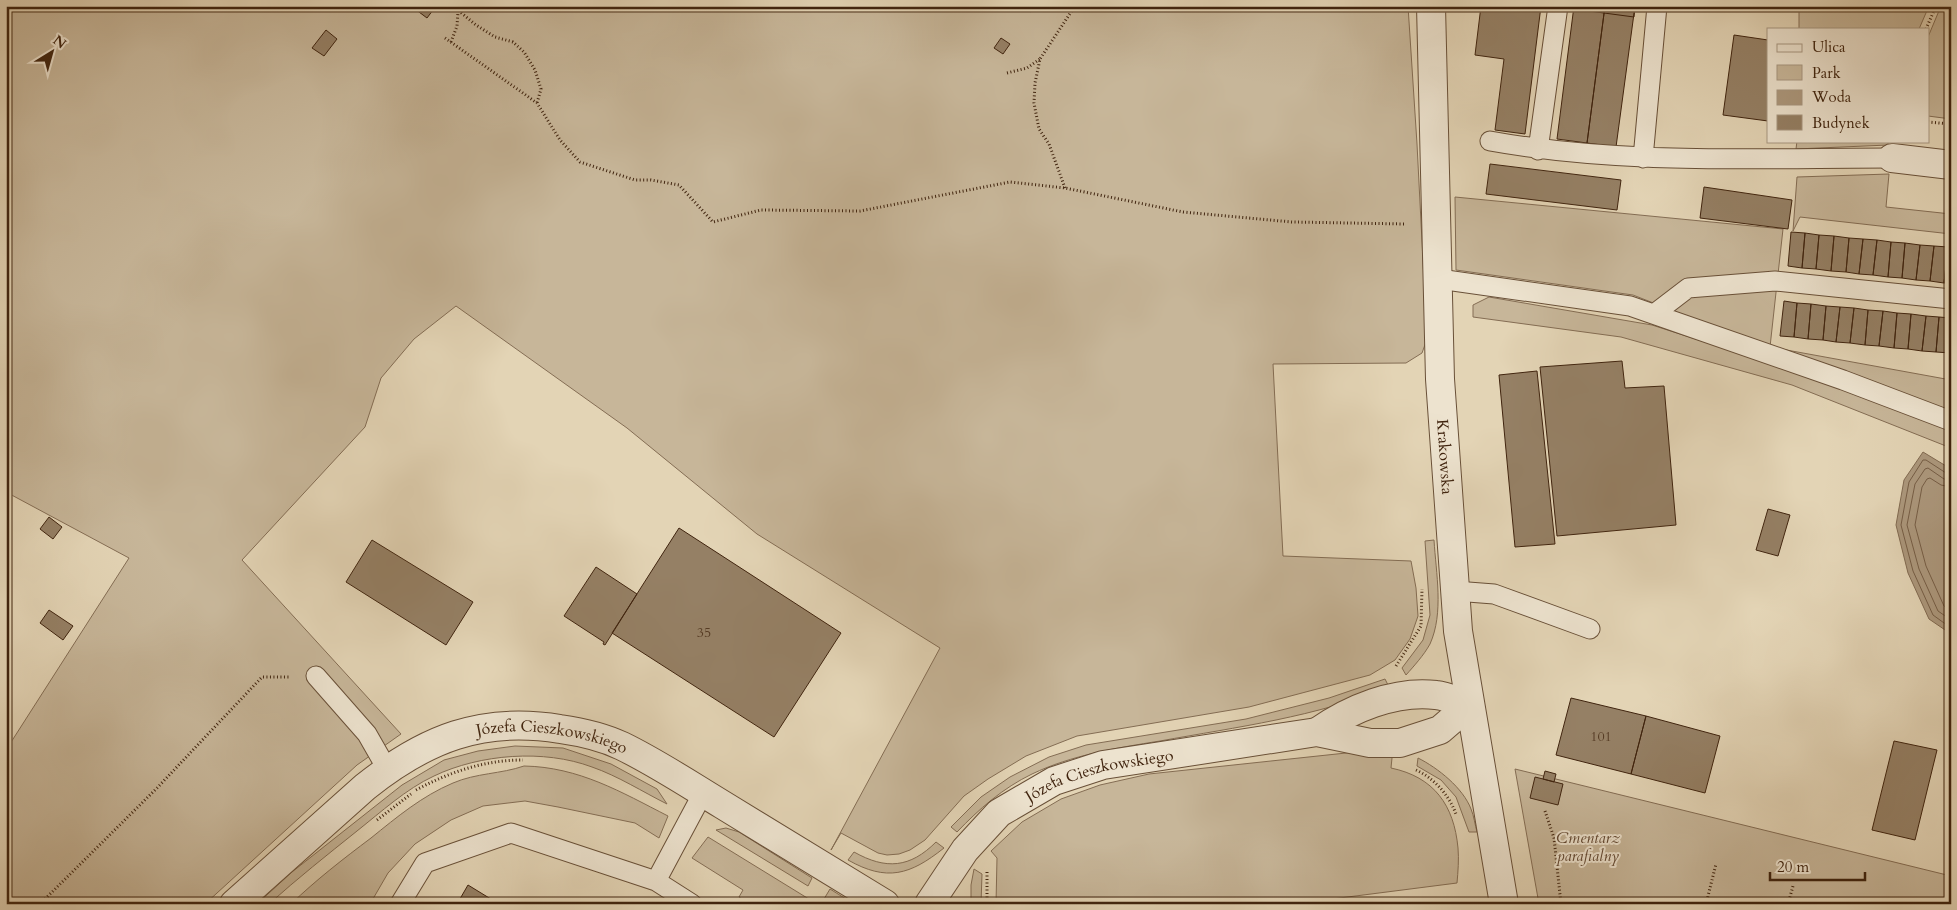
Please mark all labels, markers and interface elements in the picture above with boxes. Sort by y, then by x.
north arrow [28,28,78,78]
legend [1767,28,1930,142]
text: N [49,31,70,53]
text: Ulica [1812,37,1846,57]
text: Park [1812,63,1841,83]
text: Woda [1811,87,1852,107]
text: Budynek [1812,113,1870,133]
street label: Krakowska [1431,418,1458,495]
house number: 35 [697,623,711,642]
street label: Józefa Cieszkowskiego [472,715,632,759]
house number: 101 [1590,727,1612,746]
street label: Józefa Cieszkowskiego [1020,744,1175,808]
park label: Cmentarz parafialny [1555,827,1620,867]
scale bar [1770,850,1864,882]
text: 20 m [1777,857,1809,877]

